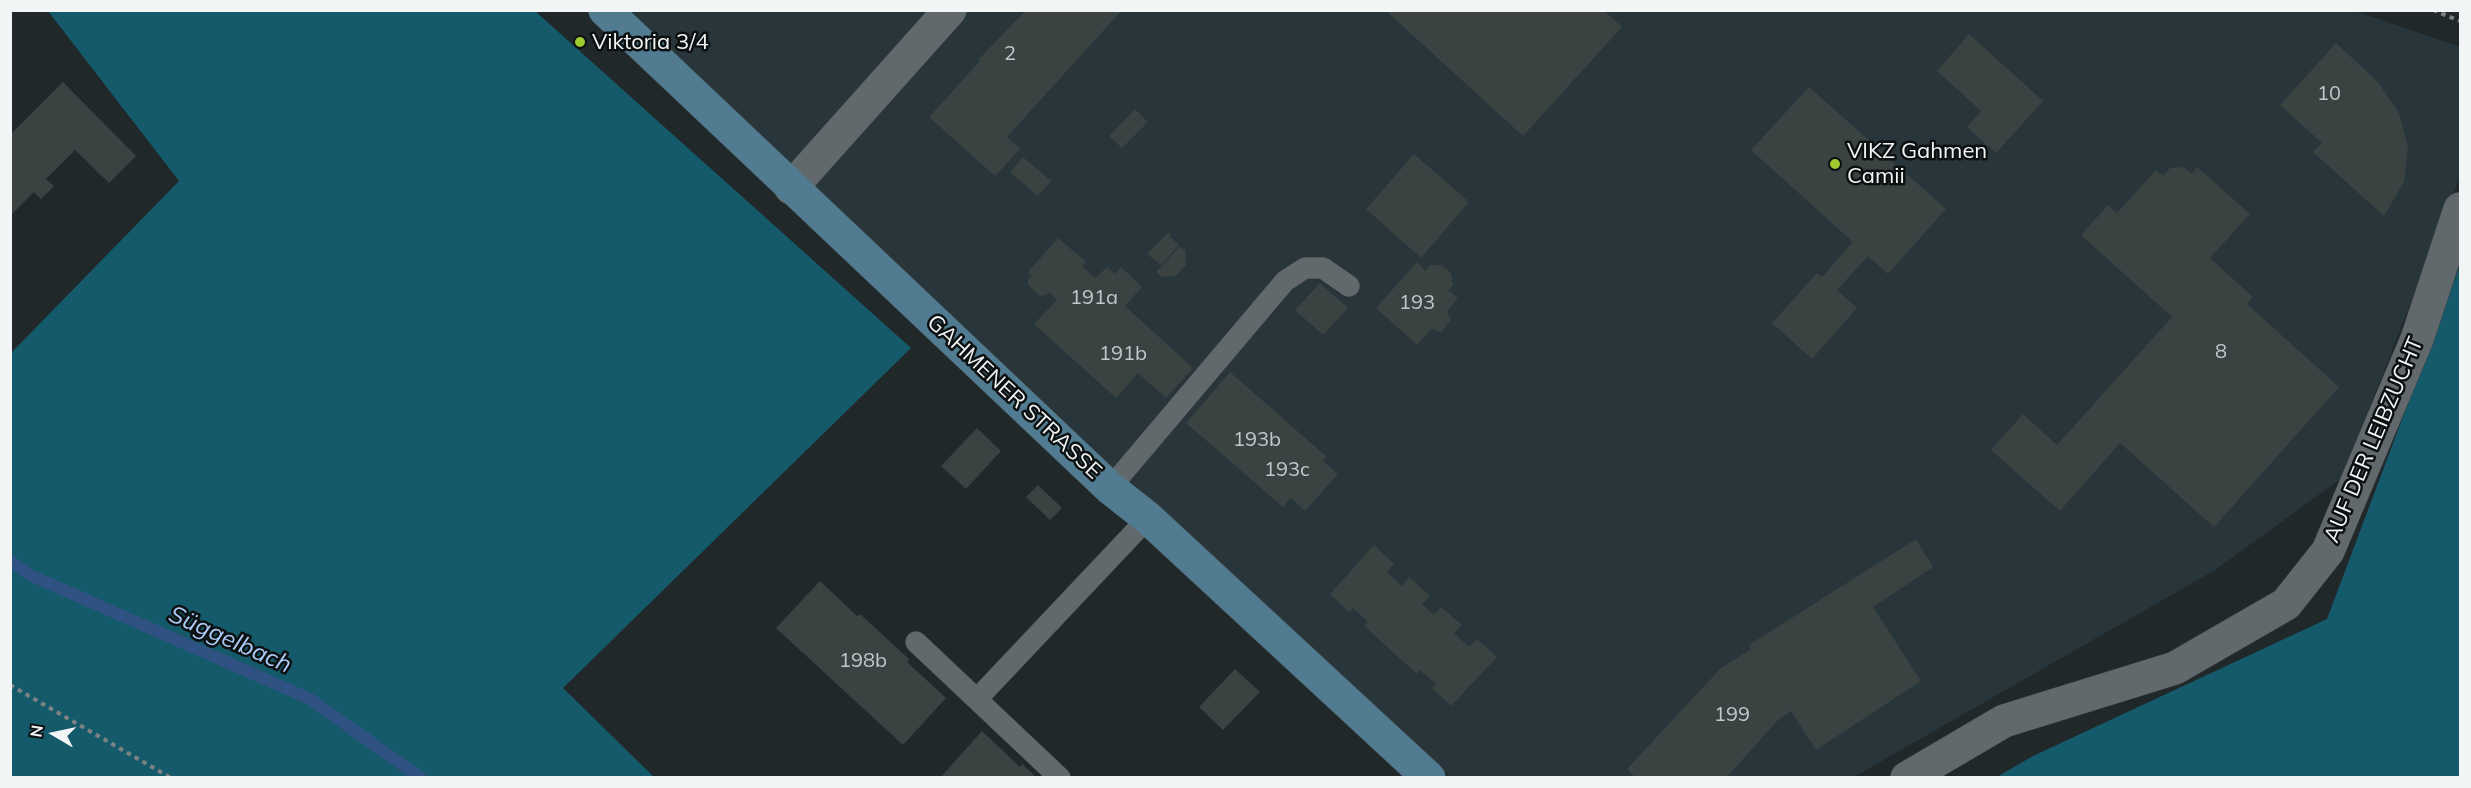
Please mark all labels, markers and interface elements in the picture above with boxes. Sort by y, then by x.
place label: Viktoria 3/4 [592,29,709,55]
marker: Viktoria 3/4 [573,35,587,49]
house number: 2 [1004,42,1016,66]
house number: 10 [2317,82,2341,106]
place label: VIKZ Gahmen Camii [1847,138,1987,190]
marker: VIKZ Gahmen Camii [1828,157,1842,171]
house number: 191a [1070,286,1118,310]
house number: 193 [1399,291,1435,315]
street label: GAHMENER STRASSE [921,309,1107,485]
street label: AUF DER LEIBZUCHT [2319,333,2429,547]
house number: 8 [2215,340,2227,364]
house number: 191b [1099,342,1147,366]
house number: 193b [1233,428,1281,452]
house number: 193c [1264,458,1310,482]
water label: Süggelbach [164,600,296,680]
house number: 198b [839,649,887,673]
house number: 199 [1714,703,1750,727]
north arrow [24,704,84,764]
text: N [25,724,47,739]

